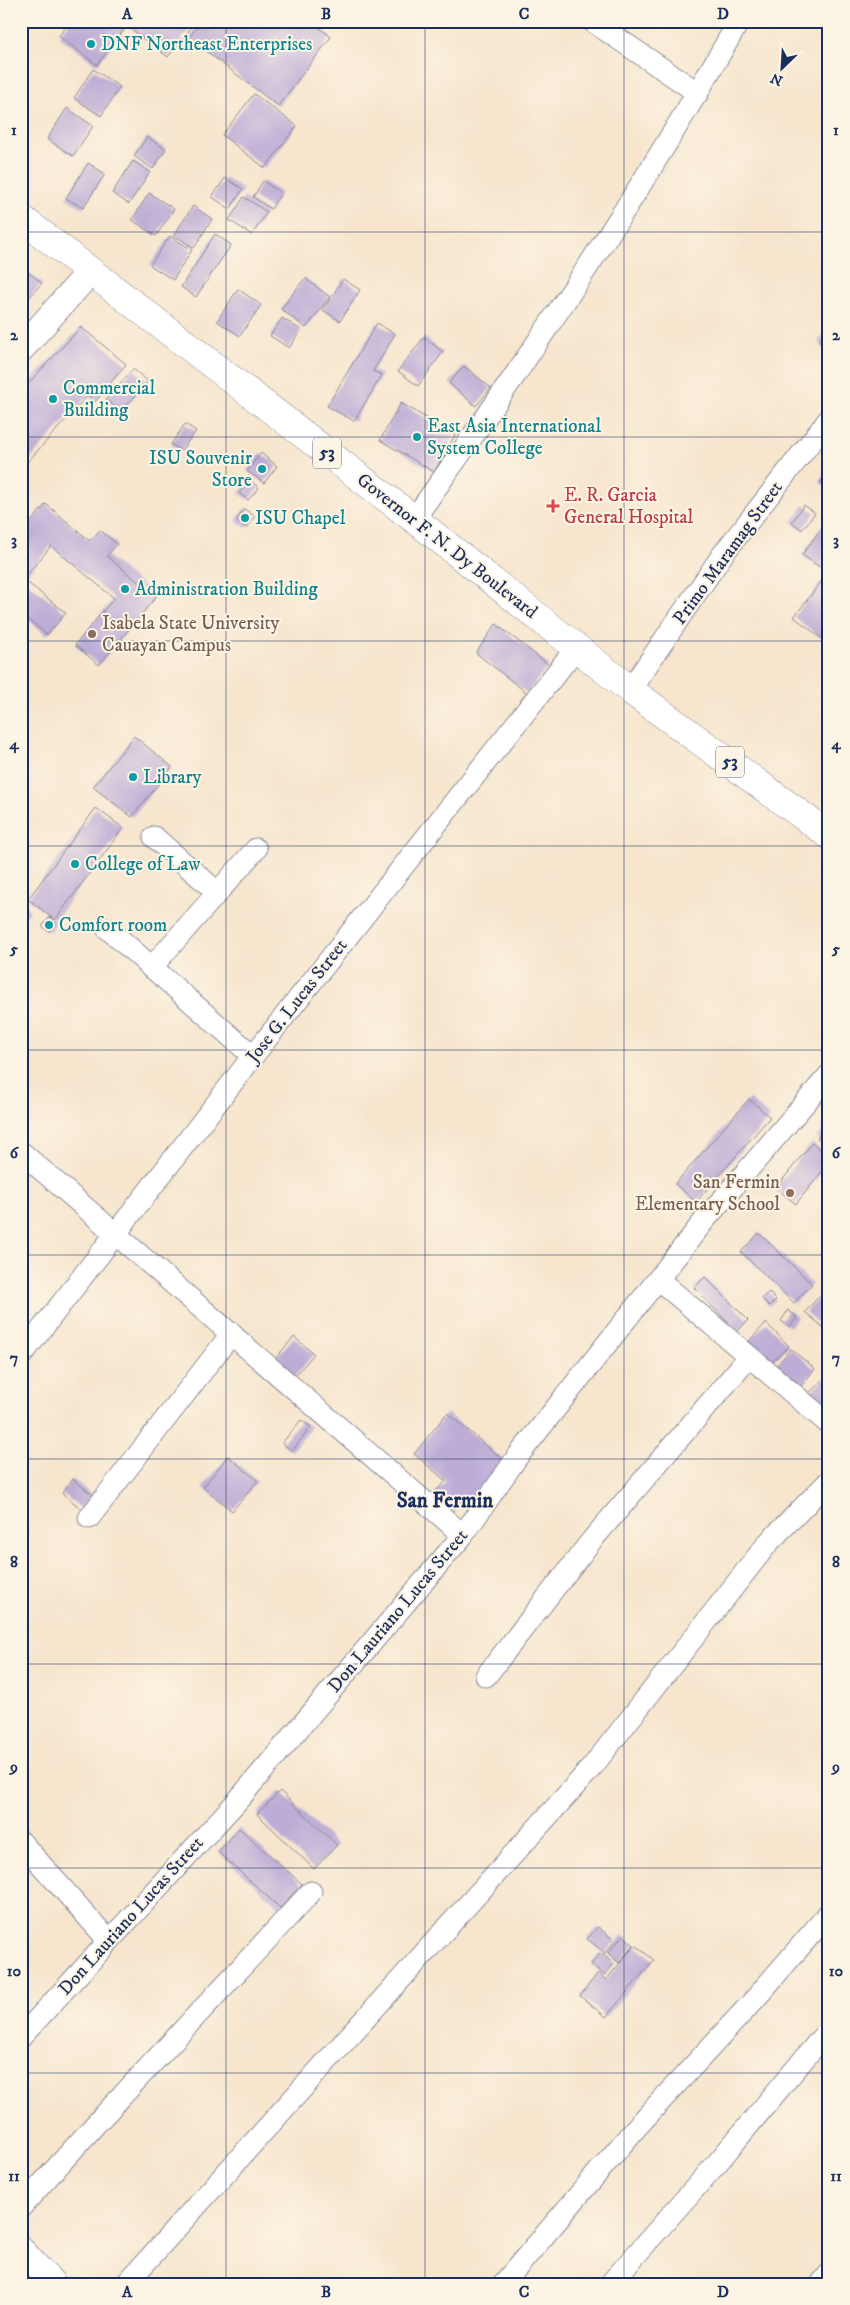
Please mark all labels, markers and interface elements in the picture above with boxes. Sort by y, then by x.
text: A [121,4,133,24]
text: B [321,4,331,24]
text: C [519,4,529,24]
text: D [717,4,729,24]
place label: DNF Northeast Enterprises [101,33,312,56]
marker: DNF Northeast Enterprises [85,38,97,50]
north arrow [758,42,808,92]
text: N [767,68,786,89]
text: 1 [11,120,17,140]
text: 1 [833,120,839,140]
text: 2 [10,325,19,345]
text: 2 [832,325,841,345]
place label: Commercial Building [63,377,155,422]
marker: Commercial Building [47,393,59,405]
place label: East Asia International System College [427,415,601,460]
marker: East Asia International System College [411,431,423,443]
road number: 53 [313,438,341,468]
place label: ISU Souvenir Store [149,447,252,492]
marker: ISU Souvenir Store [256,463,268,475]
street label: Governor F. N. Dy Boulevard [352,468,542,624]
street label: Primo Maramag Street [668,477,788,629]
place label: E. R. Garcia General Hospital [564,484,694,529]
marker: E. R. Garcia General Hospital [546,499,560,513]
place label: ISU Chapel [255,507,346,530]
marker: ISU Chapel [239,512,251,524]
text: 3 [11,530,17,550]
text: 3 [833,530,839,550]
place label: Administration Building [135,578,318,601]
marker: Administration Building [119,583,131,595]
place label: Isabela State University Cauayan Campus [102,612,281,657]
marker: Isabela State University Cauayan Campus [86,628,98,640]
text: 4 [8,734,19,754]
text: 4 [830,734,841,754]
road number: 53 [716,746,744,778]
place label: Library [143,766,203,789]
marker: Library [127,771,139,783]
place label: College of Law [85,853,200,876]
marker: College of Law [69,858,81,870]
place label: Comfort room [59,914,167,937]
marker: Comfort room [43,919,55,931]
street label: Jose G. Lucas Street [240,934,353,1069]
text: 5 [9,939,18,959]
text: 5 [831,939,840,959]
text: 6 [10,1143,20,1163]
text: 6 [832,1143,842,1163]
place label: San Fermin Elementary School [635,1171,780,1216]
marker: San Fermin Elementary School [784,1187,796,1199]
text: 7 [10,1348,18,1368]
text: 7 [832,1348,840,1368]
district label: San Fermin [397,1488,494,1514]
street label: Don Lauriano Lucas Street [323,1525,473,1697]
text: 8 [10,1552,18,1572]
text: 8 [832,1552,840,1572]
text: 9 [9,1757,18,1777]
text: 9 [831,1757,840,1777]
street label: Don Lauriano Lucas Street [54,1832,208,2000]
text: 10 [7,1961,22,1981]
text: 10 [829,1961,844,1981]
text: 11 [8,2166,20,2186]
text: 11 [830,2166,842,2186]
text: A [121,2282,133,2302]
text: B [321,2282,331,2302]
text: C [519,2282,529,2302]
text: D [717,2282,729,2302]

